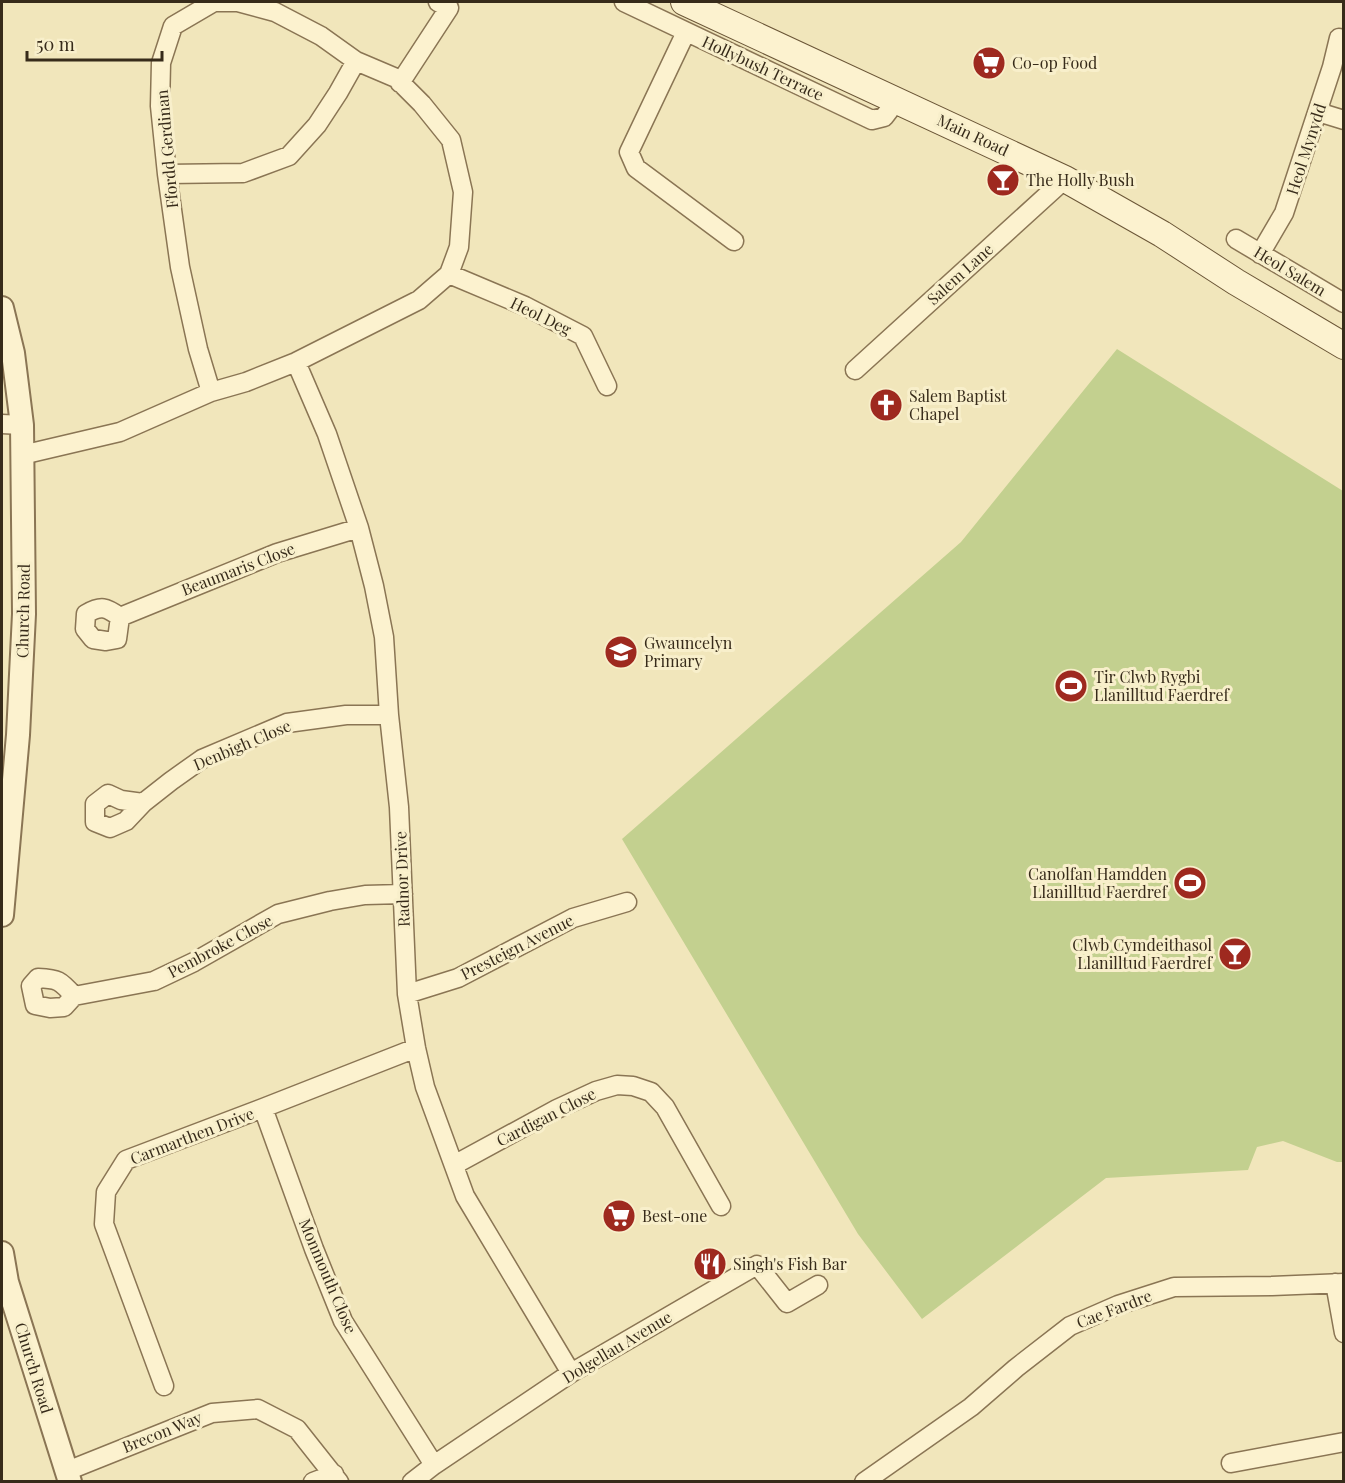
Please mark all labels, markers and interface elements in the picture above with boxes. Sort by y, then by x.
scale bar [27,24,162,62]
street label: Hollybush Terrace [699,30,827,105]
text: 50 m [36,32,75,56]
supermarket icon: Co-op Food [971,45,1007,81]
place label: Co-op Food [1012,52,1097,73]
street label: Ffordd Gerdinan [151,88,182,209]
street label: Heol Mynydd [1281,101,1330,197]
street label: Main Road [934,109,1012,160]
bar icon: The Holly Bush [985,162,1021,198]
place label: The Holly Bush [1026,169,1135,190]
street label: Salem Lane [922,238,997,309]
street label: Heol Salem [1250,241,1330,300]
street label: Heol Deg [507,292,576,340]
place label: Salem Baptist Chapel [909,385,1007,424]
church icon: Salem Baptist Chapel [868,387,904,423]
street label: Beaumaris Close [178,537,298,600]
street label: Church Road [11,564,34,658]
place label: Gwauncelyn Primary [644,632,733,671]
school or university icon: Gwauncelyn Primary [603,634,639,670]
place label: Tir Clwb Rygbi Llanilltud Faerdref [1094,666,1231,705]
sports icon: Tir Clwb Rygbi Llanilltud Faerdref [1053,668,1089,704]
street label: Denbigh Close [190,715,294,775]
street label: Radnor Drive [389,831,414,927]
place label: Canolfan Hamdden Llanilltud Faerdref [1028,863,1169,902]
sports icon: Canolfan Hamdden Llanilltud Faerdref [1172,865,1208,901]
street label: Pembroke Close [164,909,276,982]
street label: Presteign Avenue [457,909,577,984]
place label: Clwb Cymdeithasol Llanilltud Faerdref [1072,934,1214,973]
bar icon: Clwb Cymdeithasol Llanilltud Faerdref [1217,936,1253,972]
street label: Cardigan Close [492,1082,599,1151]
street label: Carmarthen Drive [127,1102,257,1169]
supermarket icon: Best-one [601,1198,637,1234]
place label: Best-one [642,1205,707,1226]
street label: Monmouth Close [295,1215,362,1336]
restaurant icon: Singh's Fish Bar [692,1246,728,1282]
place label: Singh's Fish Bar [733,1253,847,1274]
street label: Cae Fardre [1073,1285,1154,1332]
street label: Dolgellau Avenue [558,1306,675,1387]
street label: Church Road [11,1320,58,1416]
street label: Brecon Way [119,1406,205,1457]

